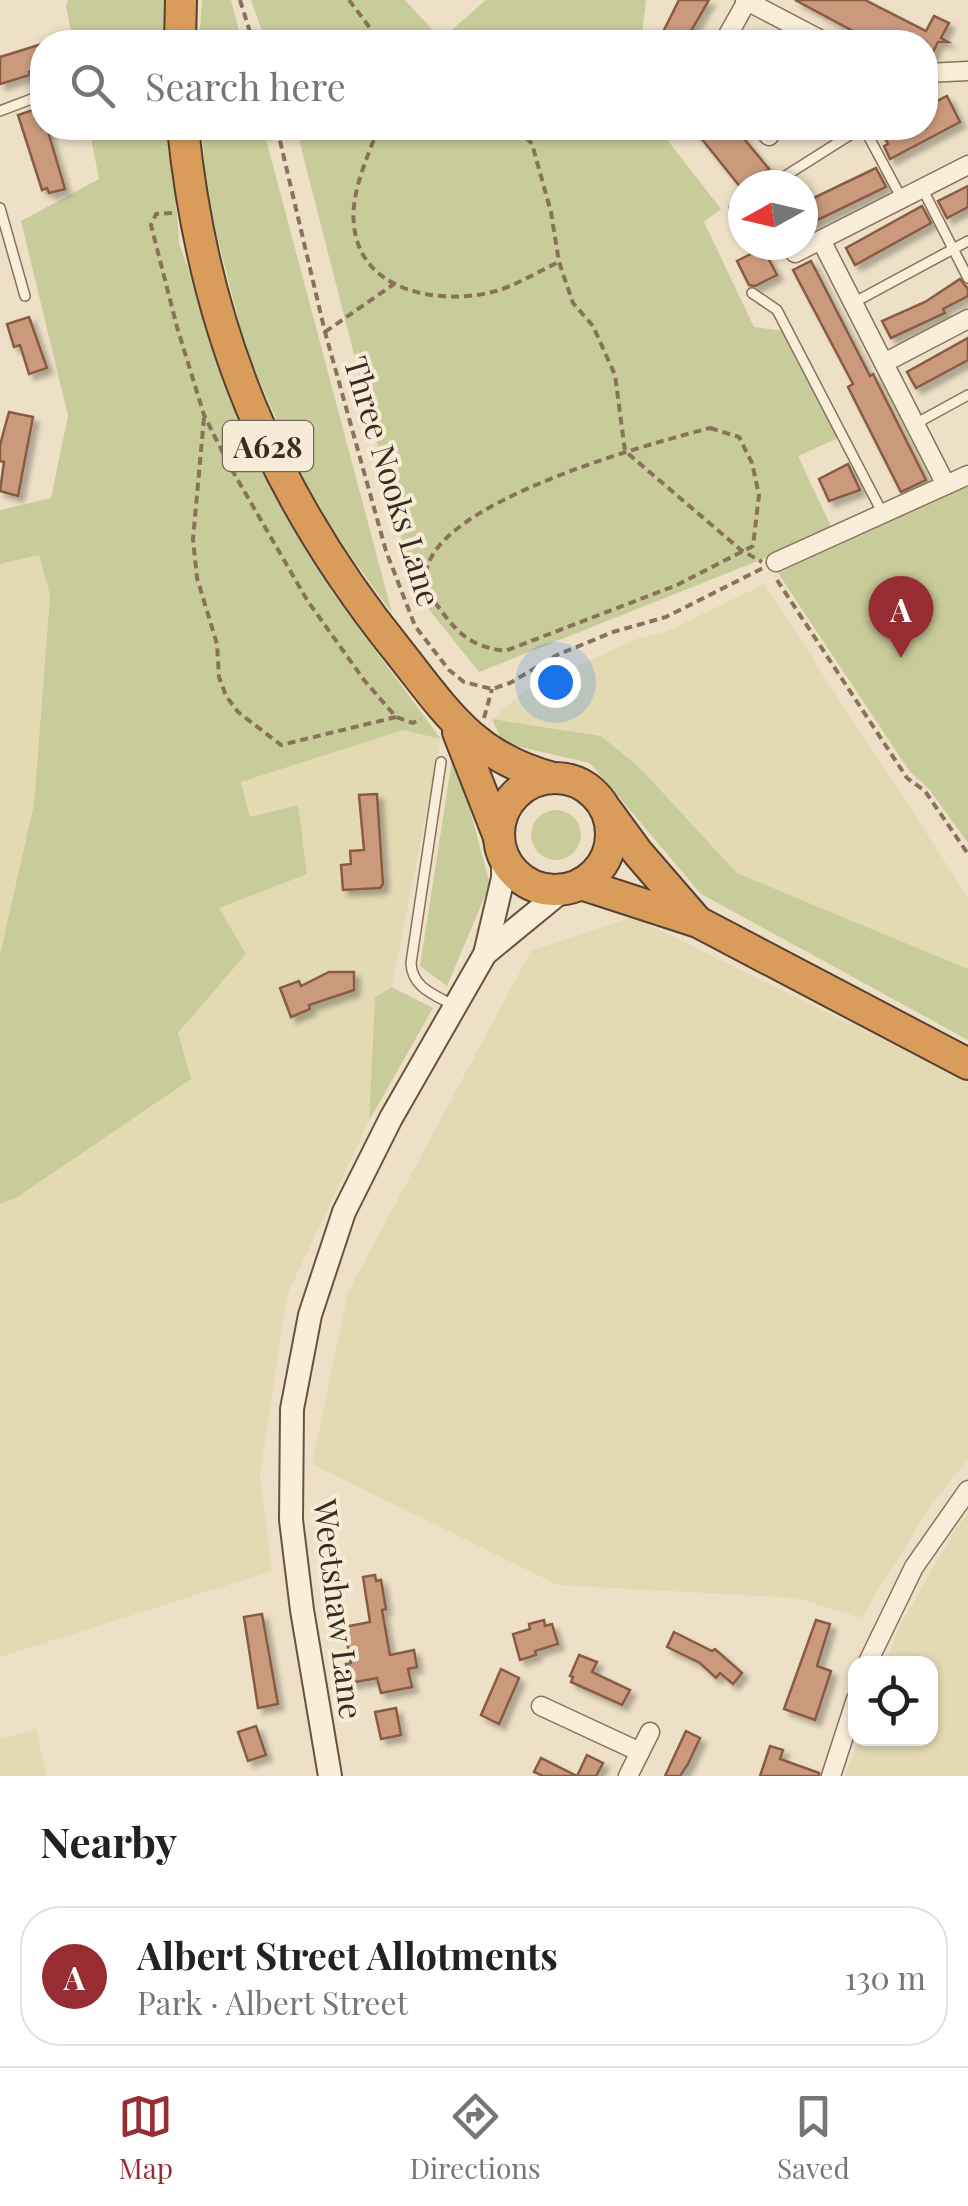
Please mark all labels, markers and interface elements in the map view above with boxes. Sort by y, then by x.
search box [30,30,938,140]
icon: search [65,58,120,113]
text: Search here [145,60,346,111]
north arrow [728,170,818,260]
street label: Three Nooks Lane [336,351,452,611]
road number: A628 [223,421,313,471]
pin: A [868,576,934,658]
your location [530,657,581,708]
street label: Weetshaw Lane [305,1496,375,1721]
map controls [848,1656,938,1746]
button: locate [848,1656,938,1746]
text: Nearby [40,1813,177,1869]
text: Albert Street Allotments [137,1929,558,1980]
text: A [64,1955,85,1998]
text: 130 m [845,1955,926,1998]
text: Park · Albert Street [137,1980,408,2023]
tab: Map [118,2089,173,2186]
tab: Directions [410,2089,541,2186]
tab: Saved [777,2089,850,2186]

